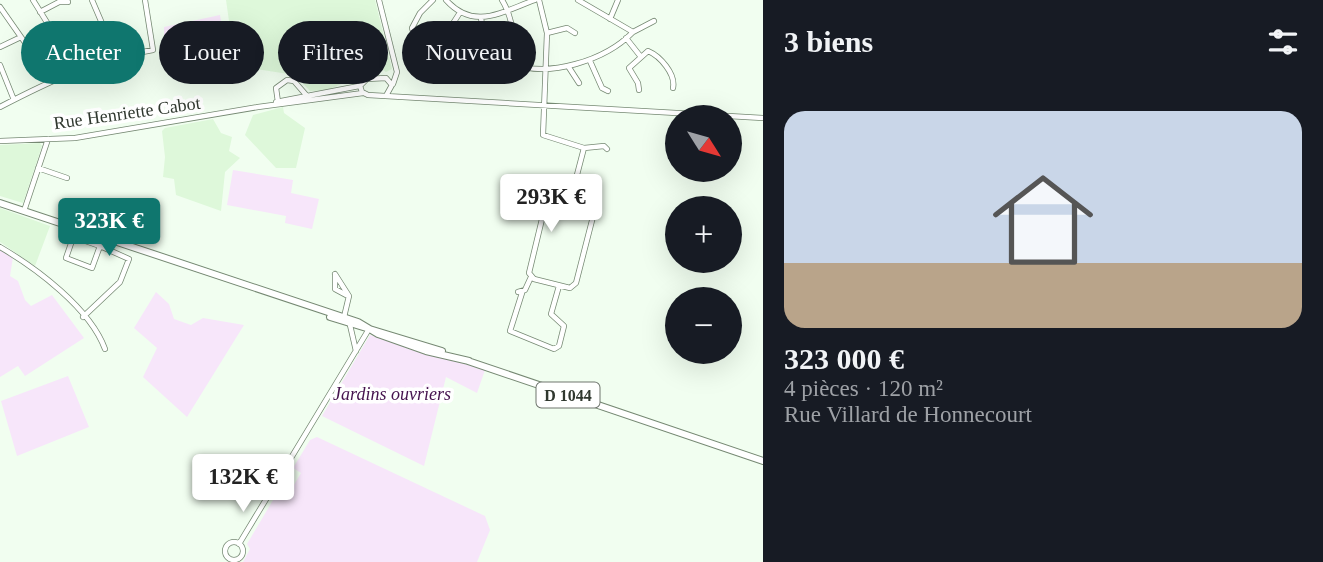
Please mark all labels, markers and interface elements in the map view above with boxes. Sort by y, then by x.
chip: Acheter [21,21,145,84]
chip: Louer [159,21,264,84]
chip: Filtres [278,21,388,84]
chip: Nouveau [402,21,536,84]
icon: filters [1264,23,1302,61]
text: 3 biens [784,25,873,58]
street label: Rue Henriette Cabot [52,93,202,133]
north arrow [665,105,742,182]
map controls [665,105,742,364]
icon: home [980,157,1106,283]
pin: 293K € [494,174,608,234]
text: 293K € [516,184,586,209]
button: + [665,196,742,273]
pin: 323K € [52,198,166,258]
text: 323K € [74,208,144,233]
button: − [665,287,742,364]
text: 323 000 € [784,342,904,375]
text: 4 pièces · 120 m² [784,376,943,401]
road number: D 1044 [536,382,600,408]
park label: Jardins ouvriers [333,384,451,404]
text: Rue Villard de Honnecourt [784,402,1032,427]
pin: 132K € [186,454,300,514]
text: 132K € [208,464,278,489]

